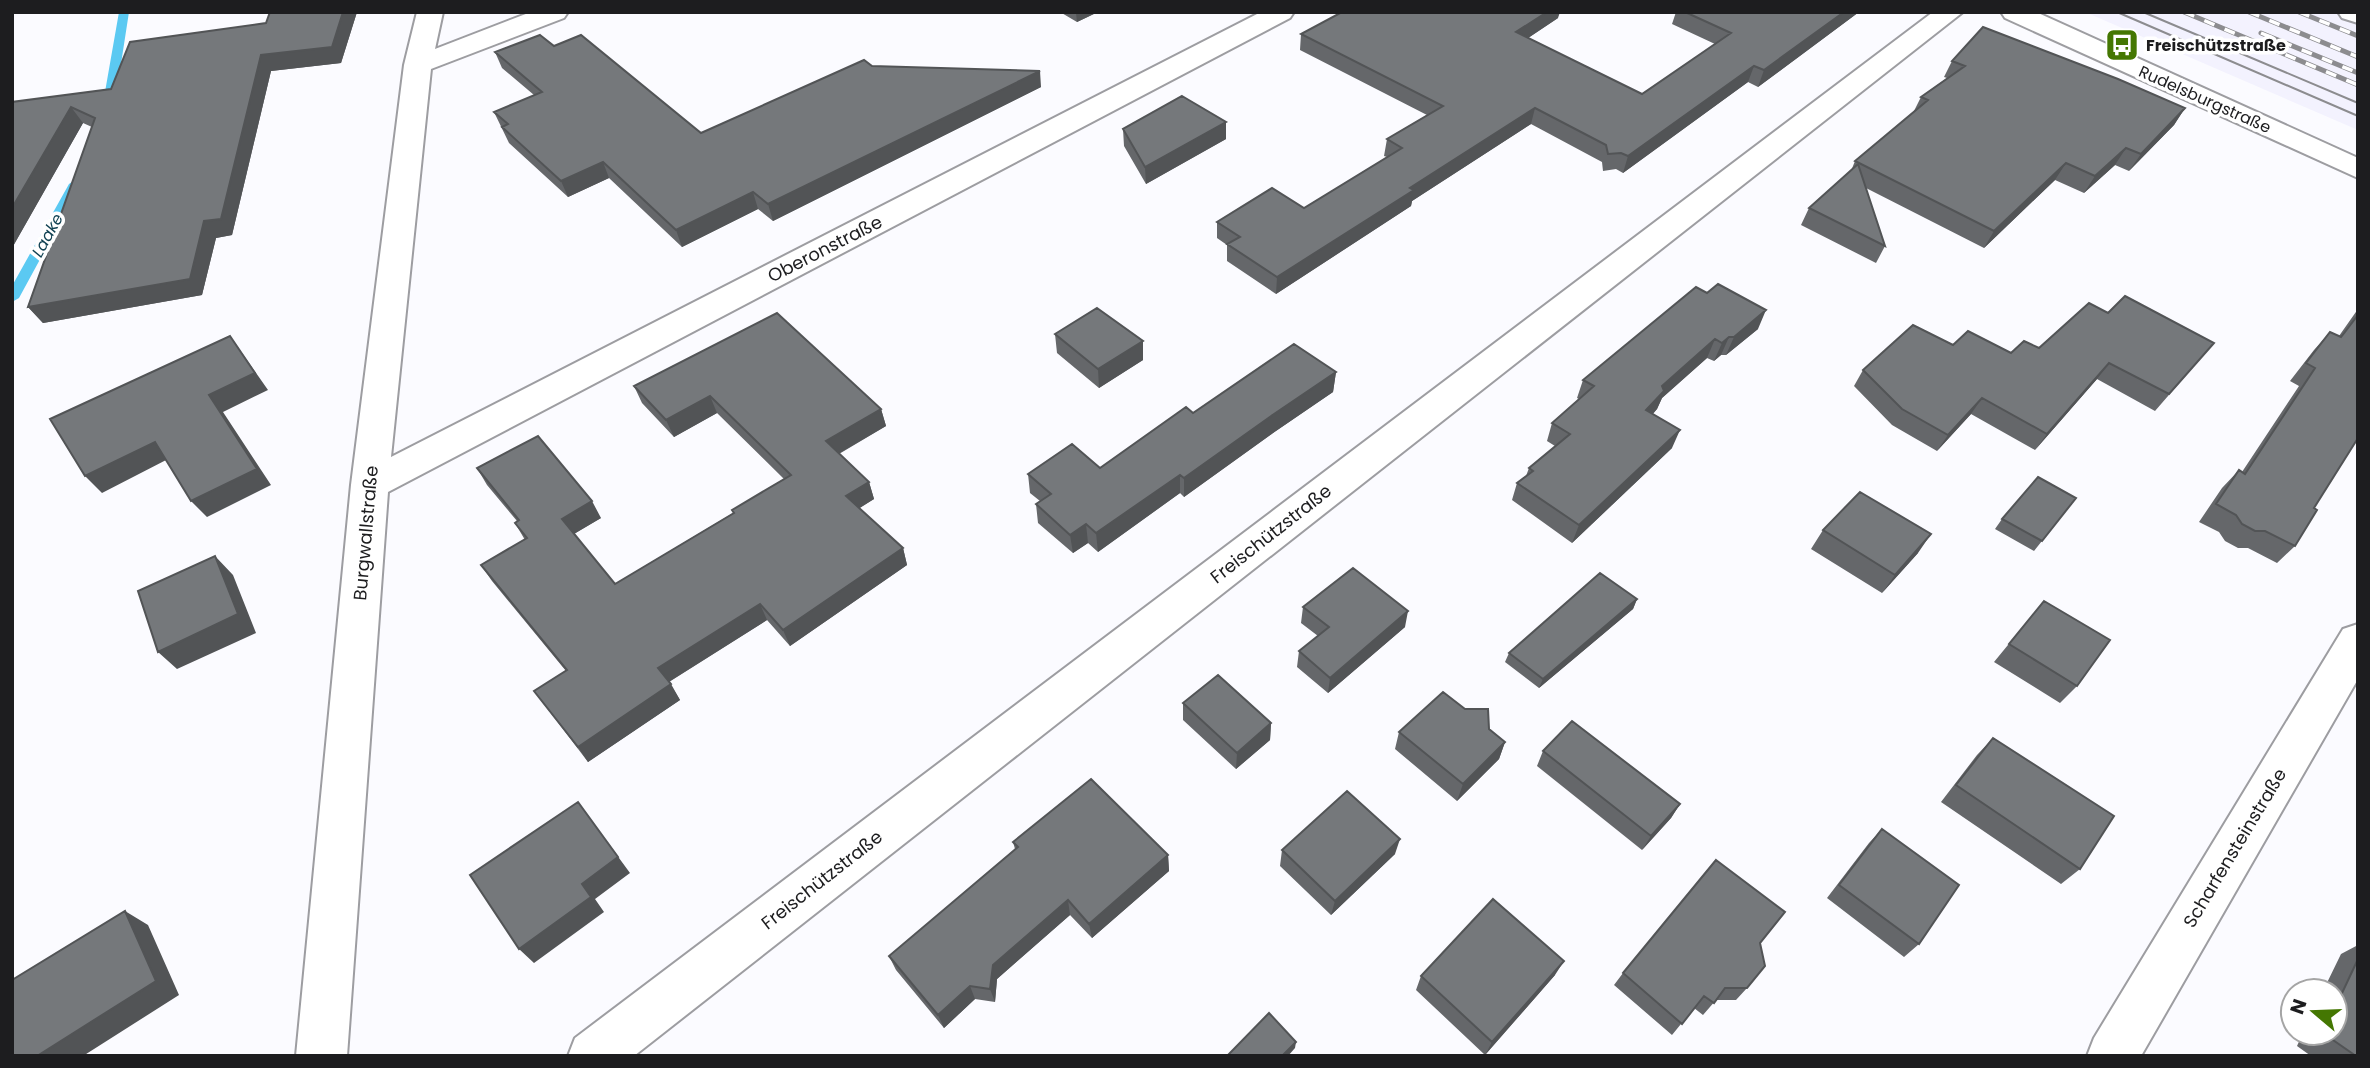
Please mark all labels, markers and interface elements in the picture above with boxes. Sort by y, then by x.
bus stop icon: Freischützstraße [2103,26,2141,64]
place label: Freischützstraße [2146,34,2286,57]
street label: Rudelsburgstraße [2135,60,2275,139]
water label: Laake [26,209,69,261]
street label: Oberonstraße [763,209,886,288]
street label: Burgwallstraße [347,464,384,602]
street label: Freischützstraße [1205,478,1337,589]
street label: Scharfensteinstraße [2177,763,2292,932]
street label: Freischützstraße [756,824,888,935]
north arrow [2279,977,2349,1047]
text: N [2283,995,2313,1018]

